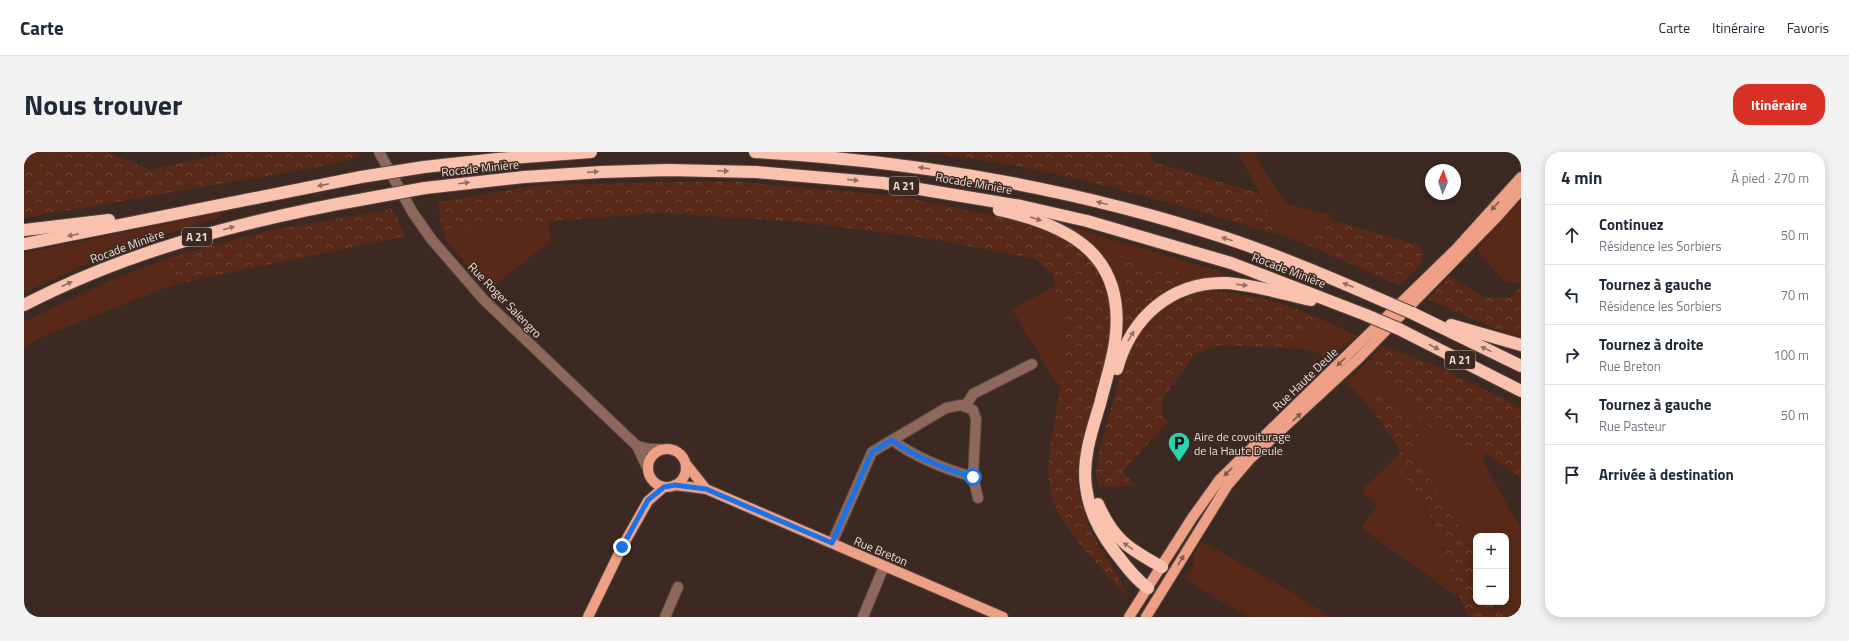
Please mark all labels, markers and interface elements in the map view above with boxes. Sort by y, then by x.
text: Carte [20,13,64,42]
text: Carte [1659,17,1690,38]
text: Itinéraire [1712,17,1765,38]
text: Favoris [1787,17,1829,38]
text: Nous trouver [24,83,182,126]
button: Itinéraire [1733,84,1825,125]
street label: Rocade Minière [440,154,520,182]
north arrow [1425,164,1461,200]
one-way arrow [917,165,930,171]
text: 4 min [1561,165,1602,191]
street label: Rocade Minière [934,167,1014,199]
one-way arrow [717,168,729,175]
text: À pied · 270 m [1731,168,1809,188]
one-way arrow [587,169,599,176]
one-way arrow [847,176,859,183]
road number: A 21 [889,177,919,195]
one-way arrow [458,180,470,187]
one-way arrow [317,182,329,188]
one-way arrow [1095,200,1108,206]
one-way arrow [1491,201,1500,212]
text: Continuez [1599,213,1664,236]
one-way arrow [1030,217,1042,223]
street label: Rocade Minière [87,224,167,268]
icon: ahead [1561,224,1583,246]
one-way arrow [223,225,235,231]
text: 50 m [1781,225,1809,245]
road number: A 21 [182,228,212,246]
one-way arrow [67,232,79,238]
one-way arrow [1220,236,1232,242]
text: Résidence les Sorbiers [1599,236,1721,256]
street label: Rocade Minière [1249,247,1329,293]
street label: Rue Roger Salengro [464,258,546,342]
text: Tournez à gauche [1599,273,1711,296]
one-way arrow [61,281,72,287]
one-way arrow [1235,282,1248,288]
one-way arrow [1343,282,1354,288]
icon: left [1561,284,1583,306]
text: 70 m [1781,285,1809,305]
text: Résidence les Sorbiers [1599,296,1721,316]
one-way arrow [1127,331,1135,341]
text: Tournez à droite [1599,333,1704,356]
street label: Rue Haute Deule [1268,343,1342,415]
one-way arrow [1428,344,1440,350]
icon: right [1561,344,1583,366]
text: 100 m [1773,345,1809,365]
one-way arrow [1480,346,1492,352]
road number: A 21 [1445,351,1475,369]
text: Rue Breton [1599,356,1661,376]
one-way arrow [1336,357,1346,367]
text: Tournez à gauche [1599,393,1711,416]
icon: left [1561,404,1583,426]
text: 50 m [1781,405,1809,425]
one-way arrow [1292,412,1302,421]
text: Rue Pasteur [1599,416,1666,436]
place label: Aire de covoiturage de la Haute Deule [1194,427,1291,460]
parking icon: Aire de covoiturage de la Haute Deule [1166,430,1192,463]
text: Arrivée à destination [1599,463,1734,486]
icon: arrive [1561,464,1583,486]
one-way arrow [1223,467,1233,477]
route start [964,468,982,486]
street label: Rue Breton [851,531,911,571]
map controls [1473,533,1509,605]
button: + [1473,533,1509,569]
route end [613,538,631,556]
one-way arrow [1123,542,1134,550]
one-way arrow [1177,554,1184,566]
button: − [1473,569,1509,605]

